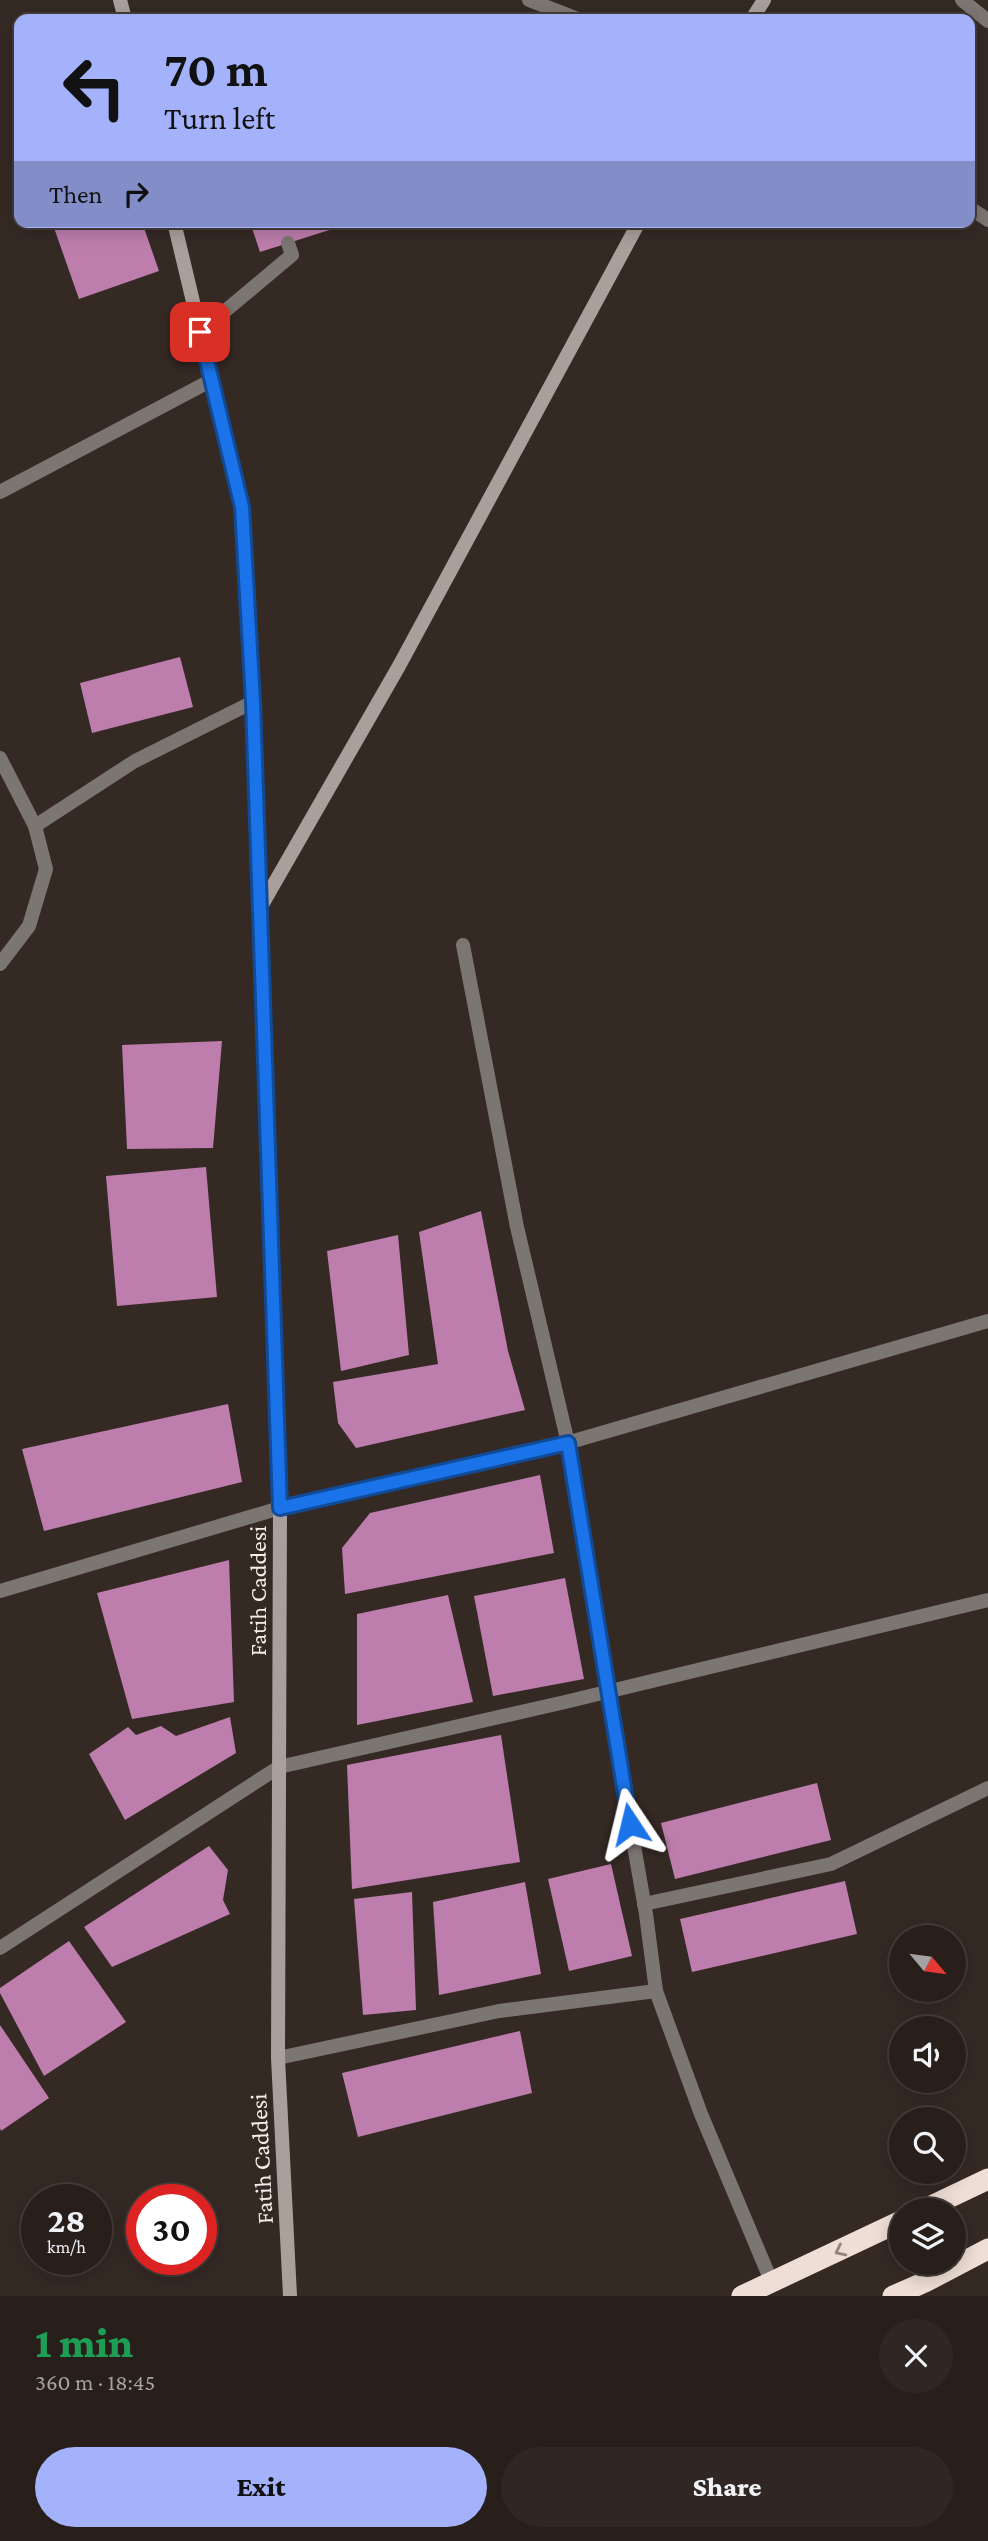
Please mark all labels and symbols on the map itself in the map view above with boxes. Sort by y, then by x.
pin [170,302,230,362]
street label: Fatih Caddesi [244,1526,271,1656]
position arrow [593,1787,667,1861]
north arrow [889,1925,966,2002]
street label: Fatih Caddesi [244,2093,278,2225]
speed limit sign: 30 [126,2184,217,2275]
one-way arrow [835,2242,847,2256]

